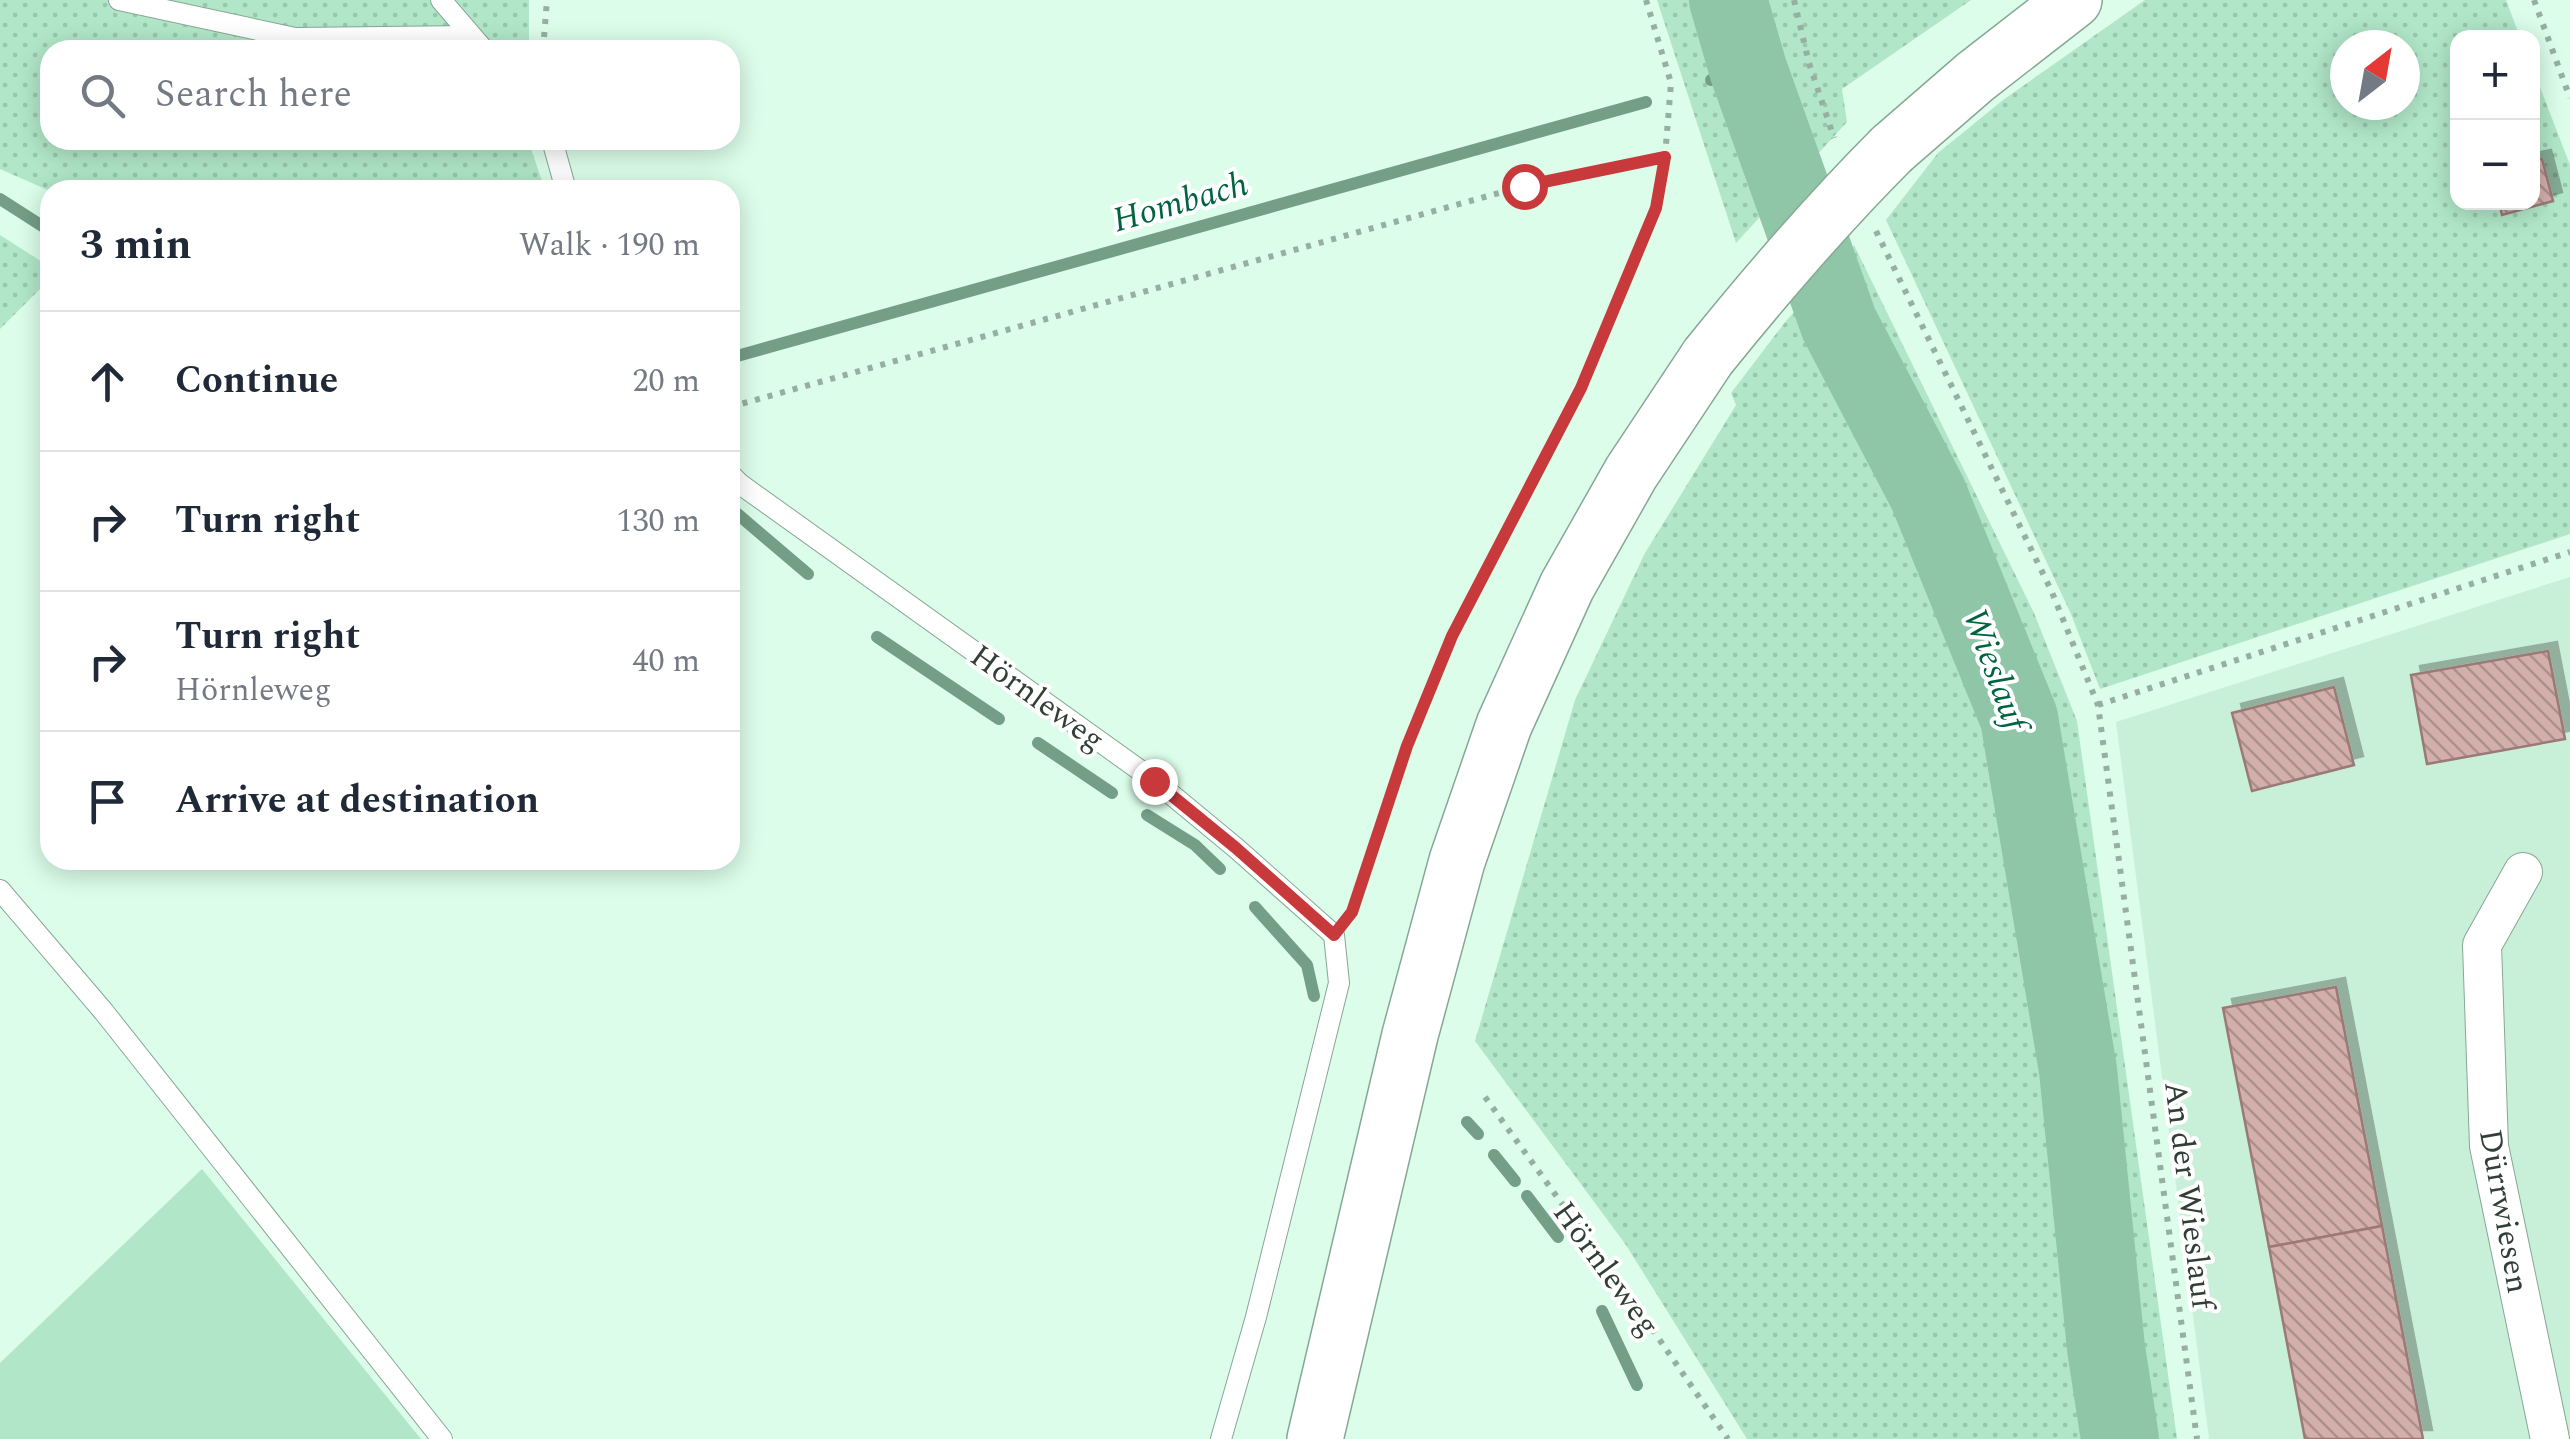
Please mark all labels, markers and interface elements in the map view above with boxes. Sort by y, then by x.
north arrow [2330,30,2420,120]
map controls [2450,30,2540,210]
button: + [2450,30,2540,120]
search box [40,40,740,150]
text: Search here [155,66,352,124]
icon: search [75,68,130,123]
button: − [2450,120,2540,210]
water label: Hombach [1106,158,1254,247]
route start [1502,164,1548,210]
text: 3 min [80,214,192,277]
text: Walk · 190 m [519,221,700,270]
text: Continue [175,352,338,410]
icon: ahead [80,354,135,409]
text: 20 m [632,357,700,406]
text: Turn right [175,492,360,550]
icon: right [80,494,135,549]
text: 130 m [616,497,700,546]
water label: Wieslauf [1948,601,2043,744]
text: Turn right [175,608,360,666]
street label: Hörnleweg [959,632,1115,764]
icon: right [80,634,135,689]
text: 40 m [632,637,700,686]
text: Hörnleweg [175,666,331,715]
route end [1132,759,1178,805]
text: Arrive at destination [175,772,539,830]
icon: arrive [80,774,135,829]
street label: An der Wieslauf [2150,1079,2227,1315]
street label: Dürrwiesen [2465,1125,2542,1297]
street label: Hörnleweg [1540,1191,1672,1347]

